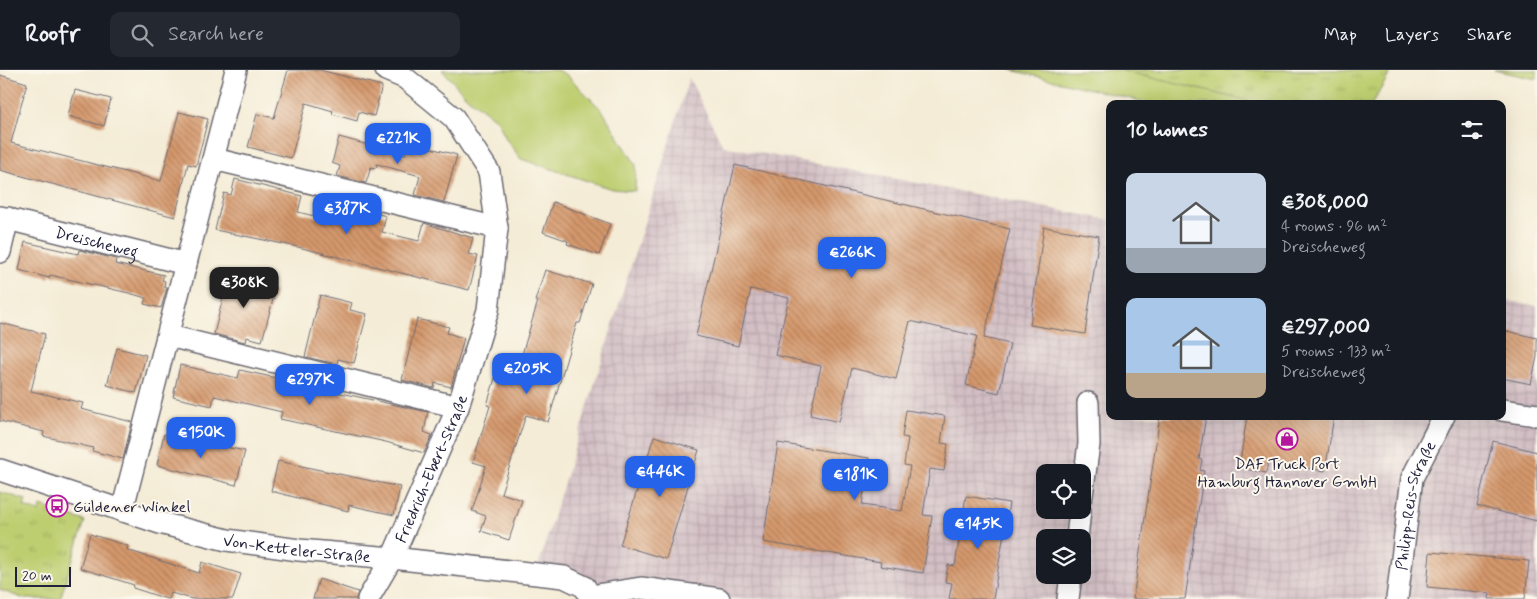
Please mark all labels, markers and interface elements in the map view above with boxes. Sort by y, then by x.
search box [110,12,460,57]
text: Roofr [25,19,80,50]
icon: search [128,21,156,49]
text: Search here [168,22,264,47]
text: Map [1324,23,1357,47]
text: Layers [1385,23,1439,47]
text: Share [1467,23,1512,47]
text: 10 homes [1126,116,1208,144]
icon: filters [1458,116,1486,144]
pin: €221K [363,122,433,165]
text: €221K [376,128,420,149]
text: €308,000 [1281,188,1369,216]
pin: €387K [312,192,382,235]
icon: home [1166,193,1226,253]
text: €387K [324,198,370,219]
text: 4 rooms · 96 m² [1281,216,1387,237]
street label: Dreischeweg [53,222,140,264]
pin: €266K [817,236,887,279]
text: Dreischeweg [1281,237,1366,258]
text: €266K [829,242,875,263]
pin: €308K [209,266,279,309]
text: €308K [221,272,267,293]
text: €297,000 [1281,313,1370,341]
icon: home [1166,318,1226,378]
text: 5 rooms · 133 m² [1281,341,1391,362]
pin: €205K [492,352,562,395]
text: €205K [503,358,551,379]
text: Dreischeweg [1281,362,1366,383]
pin: €297K [275,364,345,406]
text: €297K [286,369,334,390]
street label: Friedrich-Ebert-Straße [391,393,473,546]
pin: €150K [166,416,236,459]
text: €150K [177,422,225,443]
shop icon: DAF Truck Port Hamburg Hannover GmbH [1275,427,1299,451]
street label: Philipp-Reis-Straße [1392,438,1441,571]
place label: DAF Truck Port Hamburg Hannover GmbH [1198,454,1377,494]
pin: €446K [625,456,695,498]
pin: €181K [820,458,890,501]
text: €446K [636,461,684,482]
text: €181K [833,464,877,485]
map controls [1036,464,1091,584]
button: locate [1036,464,1091,519]
bus stop icon: Güldener Winkel [45,494,69,518]
place label: Güldener Winkel [73,497,190,518]
pin: €145K [943,508,1013,550]
text: €145K [954,513,1002,534]
button: layers [1036,529,1091,584]
street label: Von-Ketteler-Straße [222,531,371,568]
scale bar [15,564,71,587]
text: 20 m [22,567,52,585]

